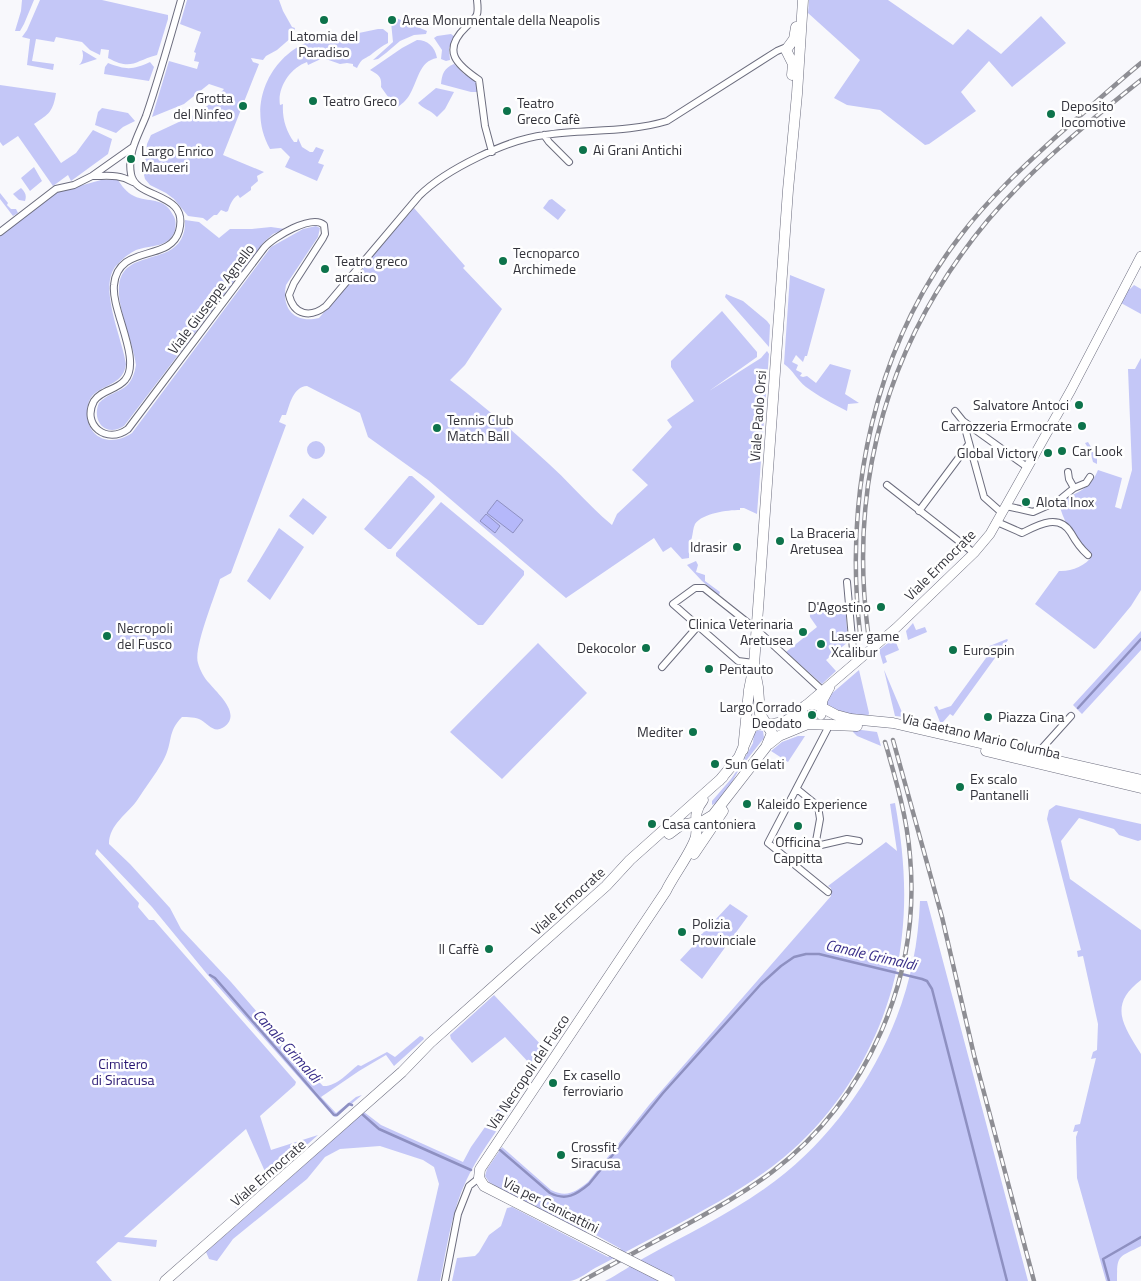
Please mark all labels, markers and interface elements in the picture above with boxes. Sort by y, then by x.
place label: Area Monumentale della Neapolis [402,9,600,30]
marker: Latomia del Paradiso [318,14,330,26]
marker: Area Monumentale della Neapolis [386,14,398,26]
place label: Latomia del Paradiso [290,25,358,62]
place label: Grotta del Ninfeo [173,87,233,124]
place label: Teatro Greco [323,90,397,111]
place label: Teatro Greco Cafè [517,92,580,129]
marker: Teatro Greco [307,95,319,107]
place label: Deposito locomotive [1061,95,1126,132]
marker: Grotta del Ninfeo [237,100,249,112]
marker: Teatro Greco Cafè [501,105,513,117]
marker: Deposito locomotive [1045,108,1057,120]
place label: Ai Grani Antichi [593,139,682,160]
place label: Largo Enrico Mauceri [141,140,214,177]
marker: Ai Grani Antichi [577,144,589,156]
marker: Largo Enrico Mauceri [125,153,137,165]
street label: Viale Giuseppe Agnello [162,239,259,358]
place label: Tecnoparco Archimede [513,242,580,279]
place label: Teatro greco arcaico [335,250,408,287]
marker: Tecnoparco Archimede [497,255,509,267]
marker: Teatro greco arcaico [319,263,331,275]
street label: Viale Paolo Orsi [744,370,771,462]
place label: Salvatore Antoci [973,394,1069,415]
marker: Salvatore Antoci [1073,399,1085,411]
place label: Tennis Club Match Ball [447,409,514,446]
place label: Carrozzeria Ermocrate [941,415,1072,436]
marker: Carrozzeria Ermocrate [1076,420,1088,432]
marker: Tennis Club Match Ball [431,422,443,434]
place label: Car Look [1072,440,1123,461]
place label: Global Victory [957,442,1038,463]
marker: Car Look [1056,445,1068,457]
marker: Global Victory [1042,447,1054,459]
place label: Alota Inox [1036,491,1095,512]
marker: Alota Inox [1020,496,1032,508]
place label: La Braceria Aretusea [790,522,855,559]
street label: Viale Ermocrate [899,524,980,605]
marker: La Braceria Aretusea [774,535,786,547]
place label: Idrasir [690,536,727,557]
marker: Idrasir [731,541,743,553]
place label: D'Agostino [807,596,871,617]
marker: D'Agostino [875,601,887,613]
place label: Clinica Veterinaria Aretusea [688,613,793,650]
place label: Necropoli del Fusco [117,617,173,654]
place label: Laser game Xcalibur [831,625,899,662]
marker: Clinica Veterinaria Aretusea [797,626,809,638]
marker: Necropoli del Fusco [101,630,113,642]
place label: Dekocolor [577,637,636,658]
marker: Laser game Xcalibur [815,638,827,650]
place label: Eurospin [963,639,1015,660]
marker: Dekocolor [640,642,652,654]
marker: Eurospin [947,644,959,656]
place label: Pentauto [719,658,773,679]
marker: Pentauto [703,663,715,675]
place label: Largo Corrado Deodato [719,696,802,733]
place label: Piazza Cina [998,706,1064,727]
street label: Via Gaetano Mario Columba [899,707,1063,764]
marker: Largo Corrado Deodato [806,709,818,721]
marker: Piazza Cina [982,711,994,723]
place label: Mediter [637,721,683,742]
marker: Mediter [687,726,699,738]
place label: Sun Gelati [725,753,785,774]
marker: Sun Gelati [709,758,721,770]
place label: Ex scalo Pantanelli [970,768,1029,805]
marker: Ex scalo Pantanelli [954,781,966,793]
place label: Kaleido Experience [757,793,867,814]
marker: Kaleido Experience [741,798,753,810]
place label: Casa cantoniera [662,813,756,834]
marker: Casa cantoniera [646,818,658,830]
marker: Officina Cappitta [792,820,804,832]
place label: Officina Cappitta [773,831,823,868]
street label: Viale Ermocrate [526,862,609,940]
place label: Polizia Provinciale [692,913,756,950]
marker: Polizia Provinciale [676,926,688,938]
water label: Canale Grimaldi [823,933,921,977]
place label: Il Caffè [438,938,479,959]
marker: Il Caffè [483,943,495,955]
water label: Canale Grimaldi [248,1004,328,1089]
street label: Via Necropoli del Fusco [481,1010,574,1134]
park label: Cimitero di Siracusa [91,1053,155,1090]
place label: Ex casello ferroviario [563,1064,624,1101]
marker: Ex casello ferroviario [547,1077,559,1089]
street label: Viale Ermocrate [226,1134,310,1211]
place label: Crossfit Siracusa [571,1136,621,1173]
marker: Crossfit Siracusa [555,1149,567,1161]
street label: Via per Canicattini [499,1171,603,1238]

